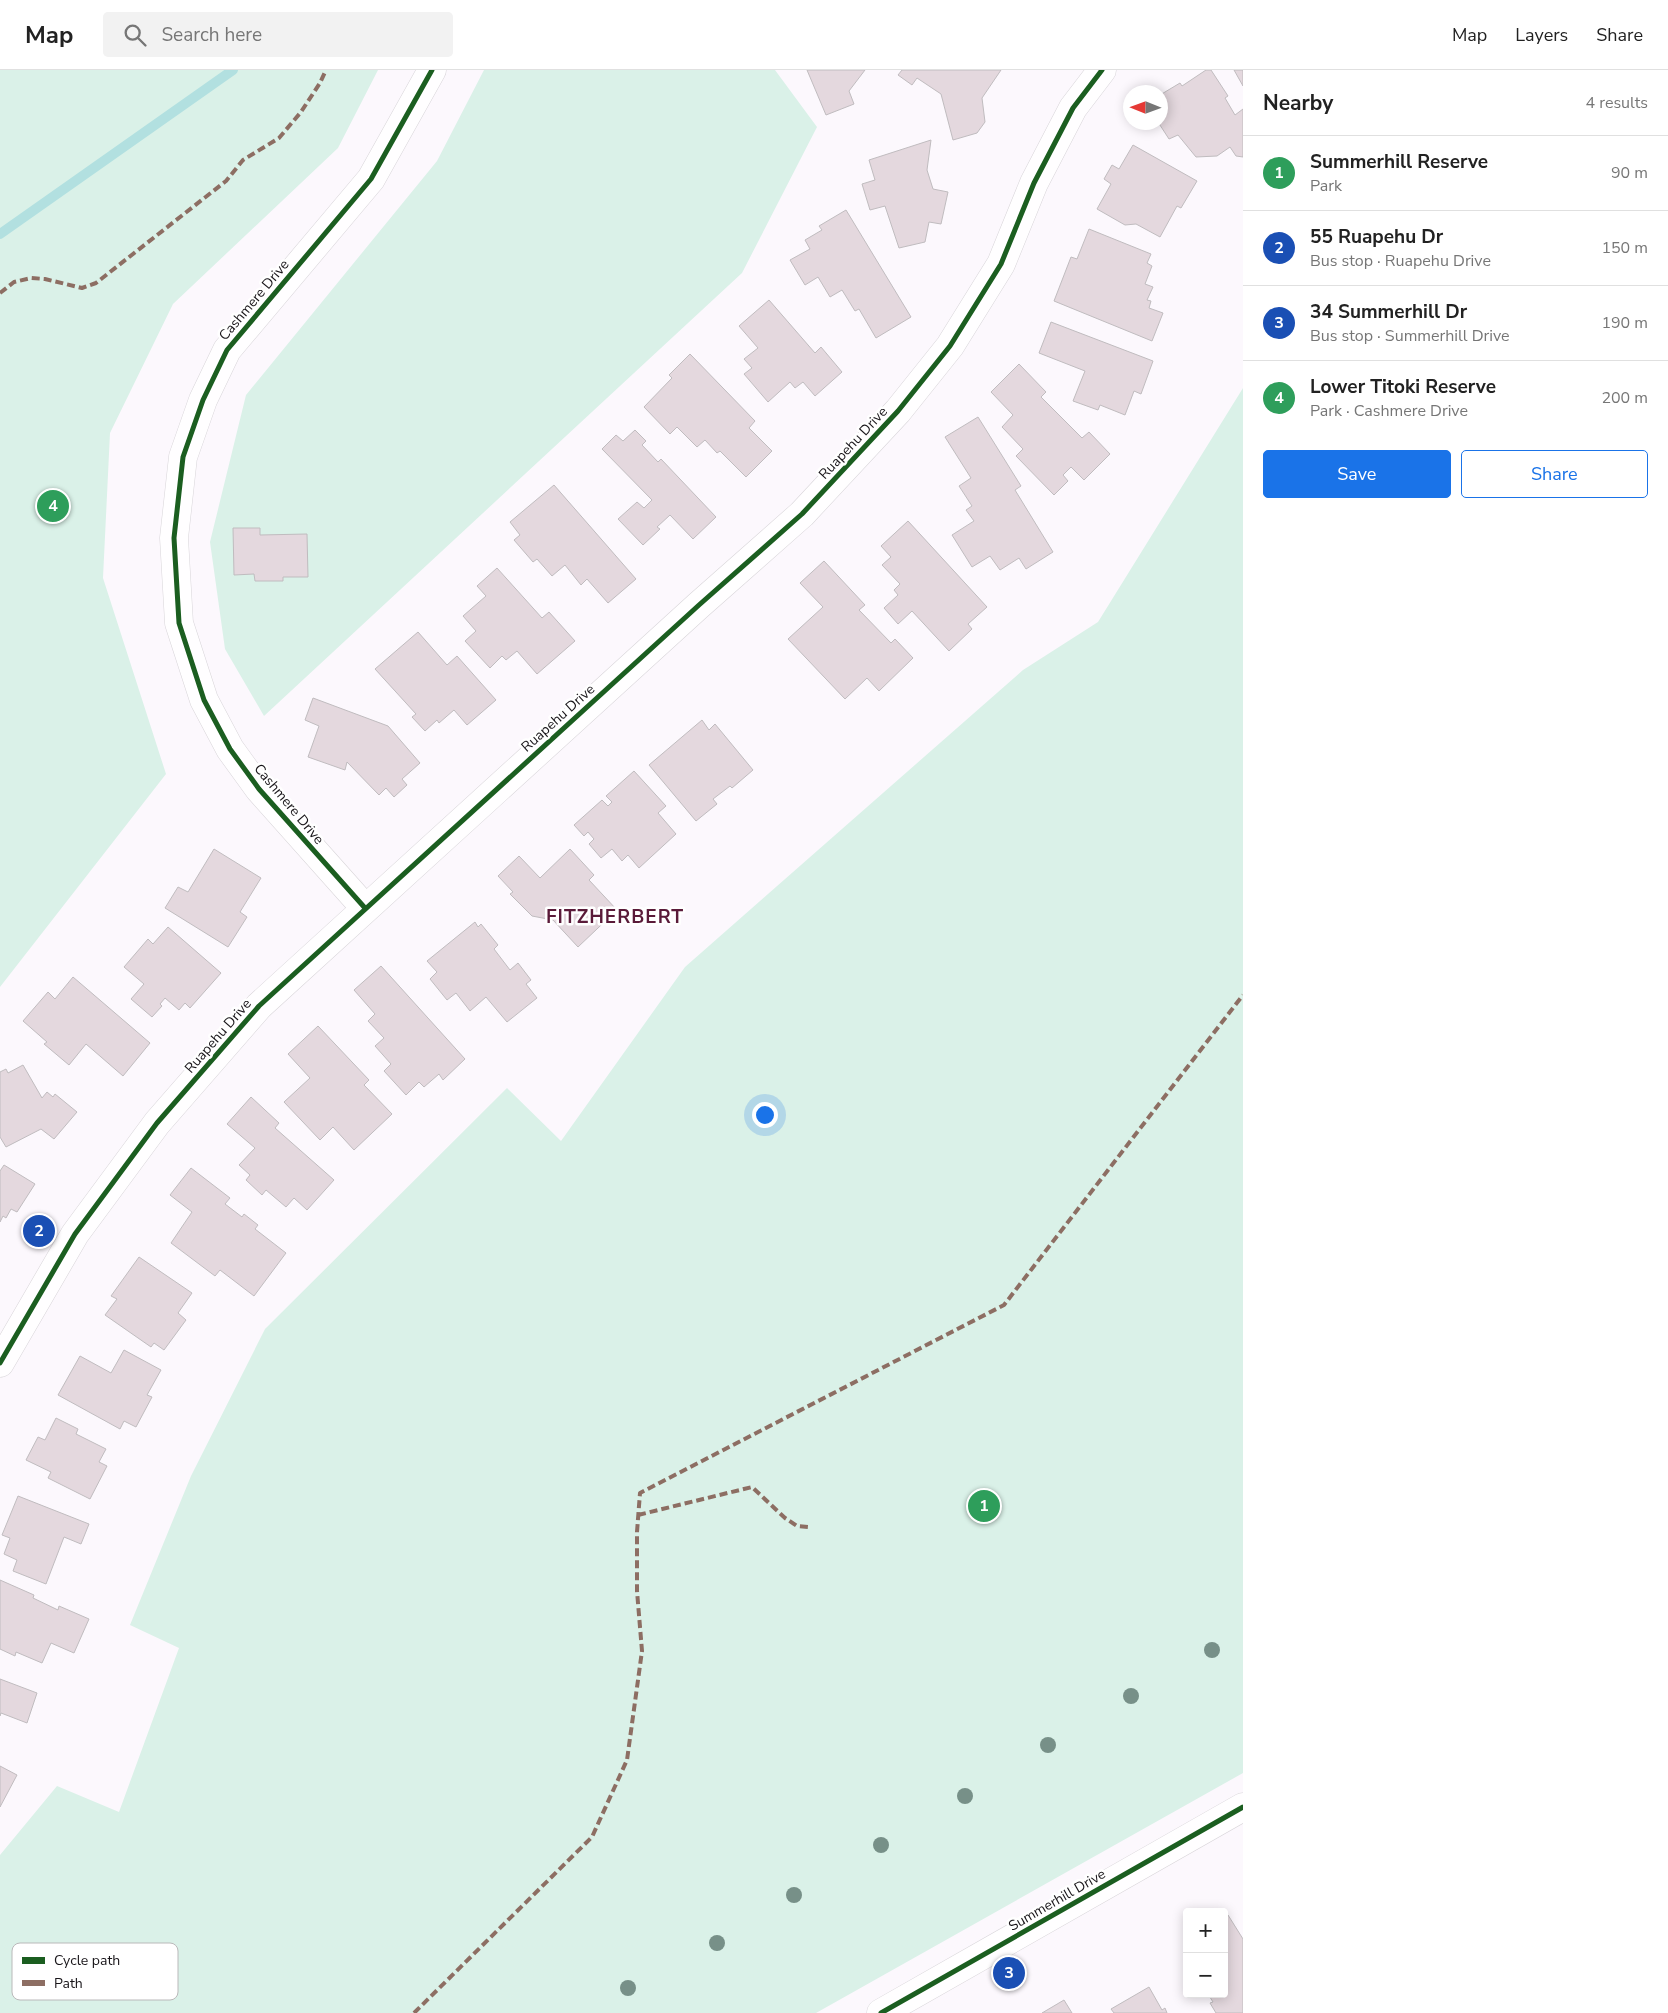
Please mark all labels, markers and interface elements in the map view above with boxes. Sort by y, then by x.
search box [103,12,453,57]
text: Map [25,19,73,51]
icon: search [121,21,149,49]
text: Search here [161,22,262,48]
text: Map [1452,23,1487,47]
text: Layers [1515,23,1568,47]
text: Share [1596,23,1643,47]
north arrow [1123,85,1168,130]
text: Nearby [1263,89,1333,117]
text: 4 results [1586,92,1648,114]
text: Summerhill Reserve [1310,149,1488,175]
text: 1 [1274,162,1284,184]
text: 90 m [1611,162,1648,184]
text: Park [1310,175,1342,197]
text: 55 Ruapehu Dr [1310,224,1443,250]
text: 2 [1274,237,1284,259]
text: 150 m [1601,237,1648,259]
text: Bus stop · Ruapehu Drive [1310,250,1491,272]
street label: Cashmere Drive [215,256,293,344]
text: 34 Summerhill Dr [1310,299,1467,325]
text: 3 [1274,312,1284,334]
text: 190 m [1601,312,1648,334]
text: Bus stop · Summerhill Drive [1310,325,1510,347]
text: Lower Titoki Reserve [1310,374,1496,400]
text: 4 [1274,387,1284,409]
text: 200 m [1601,387,1648,409]
text: Park · Cashmere Drive [1310,400,1468,422]
street label: Ruapehu Drive [814,403,892,483]
button: Save [1263,450,1451,498]
button: Share [1461,450,1648,498]
pin: 4 [37,487,69,525]
street label: Ruapehu Drive [517,680,599,756]
street label: Cashmere Drive [250,760,328,848]
district label: FITZHERBERT [546,904,684,930]
street label: Ruapehu Drive [180,995,256,1077]
your location [752,1102,778,1128]
pin: 2 [23,1212,55,1250]
pin: 1 [968,1487,1000,1525]
street label: Summerhill Drive [1005,1864,1109,1936]
map controls [1183,1908,1228,1998]
button: + [1183,1908,1228,1953]
legend [12,1943,178,2000]
text: Cycle path [54,1951,120,1970]
button: − [1183,1953,1228,1998]
pin: 3 [993,1954,1025,1992]
text: Path [54,1974,83,1993]

